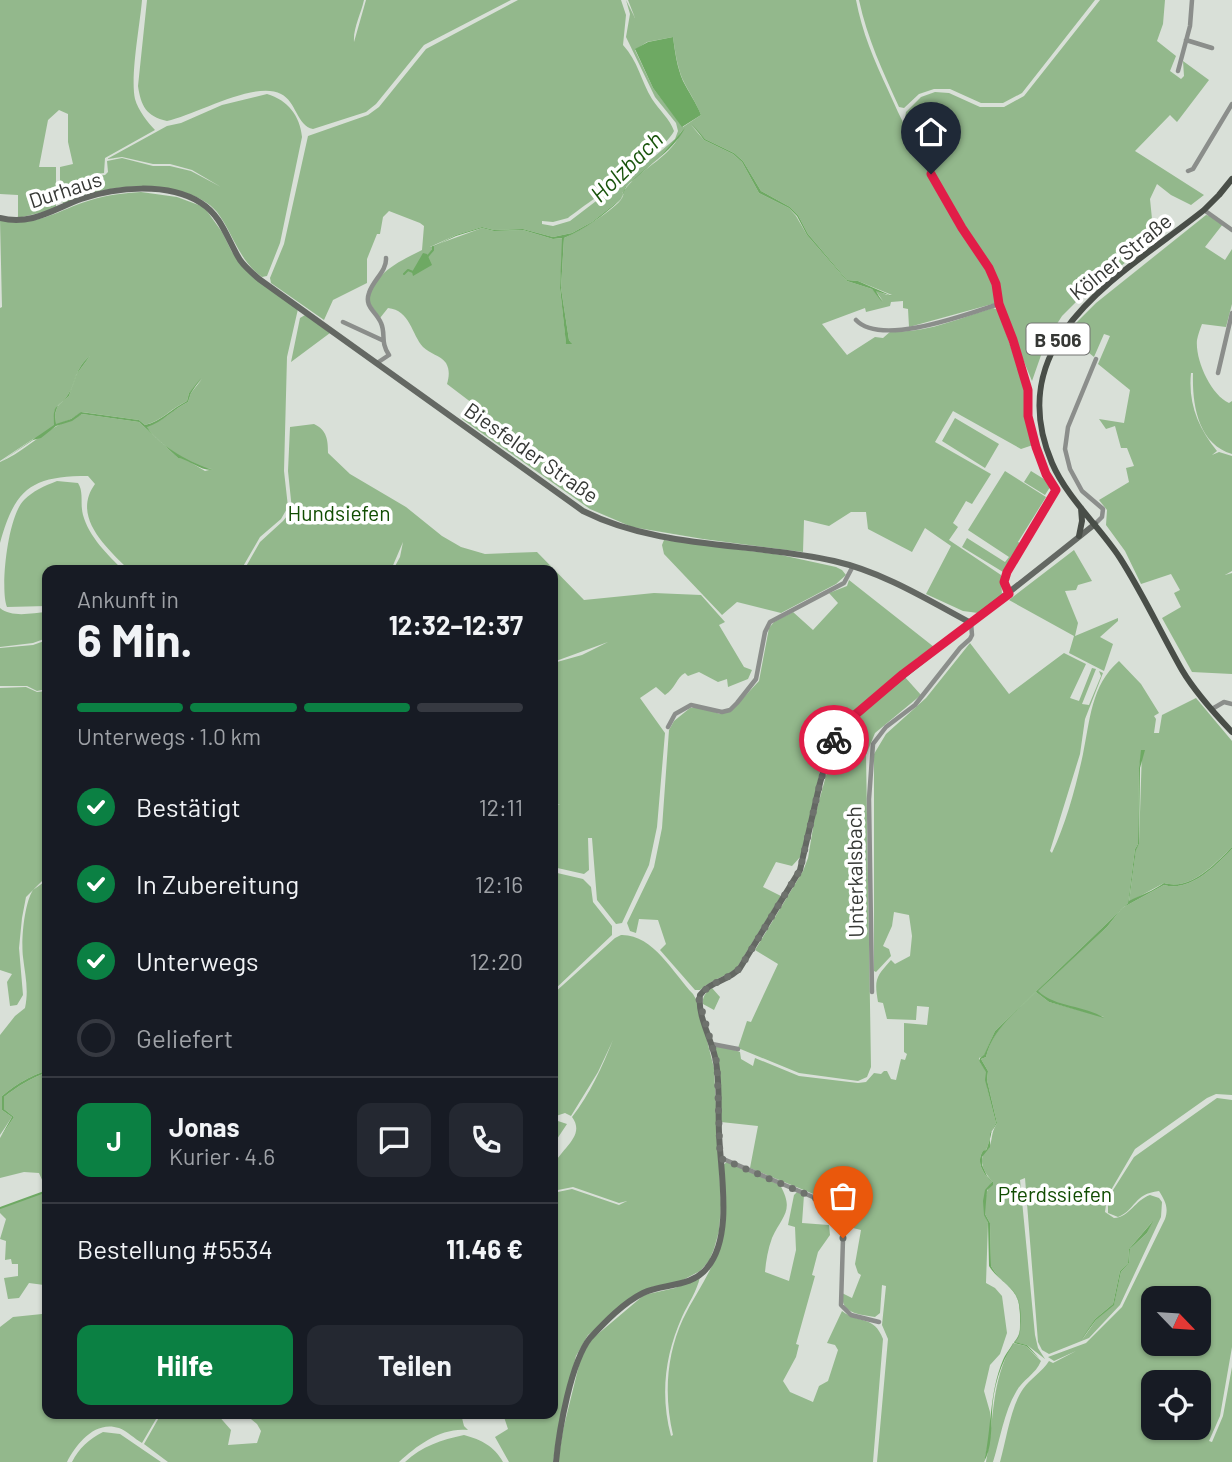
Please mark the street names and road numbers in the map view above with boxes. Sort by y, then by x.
street label: Durhaus [25,166,105,212]
street label: Kölner Straße [1064,207,1176,305]
road number: B 506 [1026,324,1090,354]
street label: Biesfelder Straße [460,397,604,507]
street label: Unterkalsbach [840,806,868,938]

